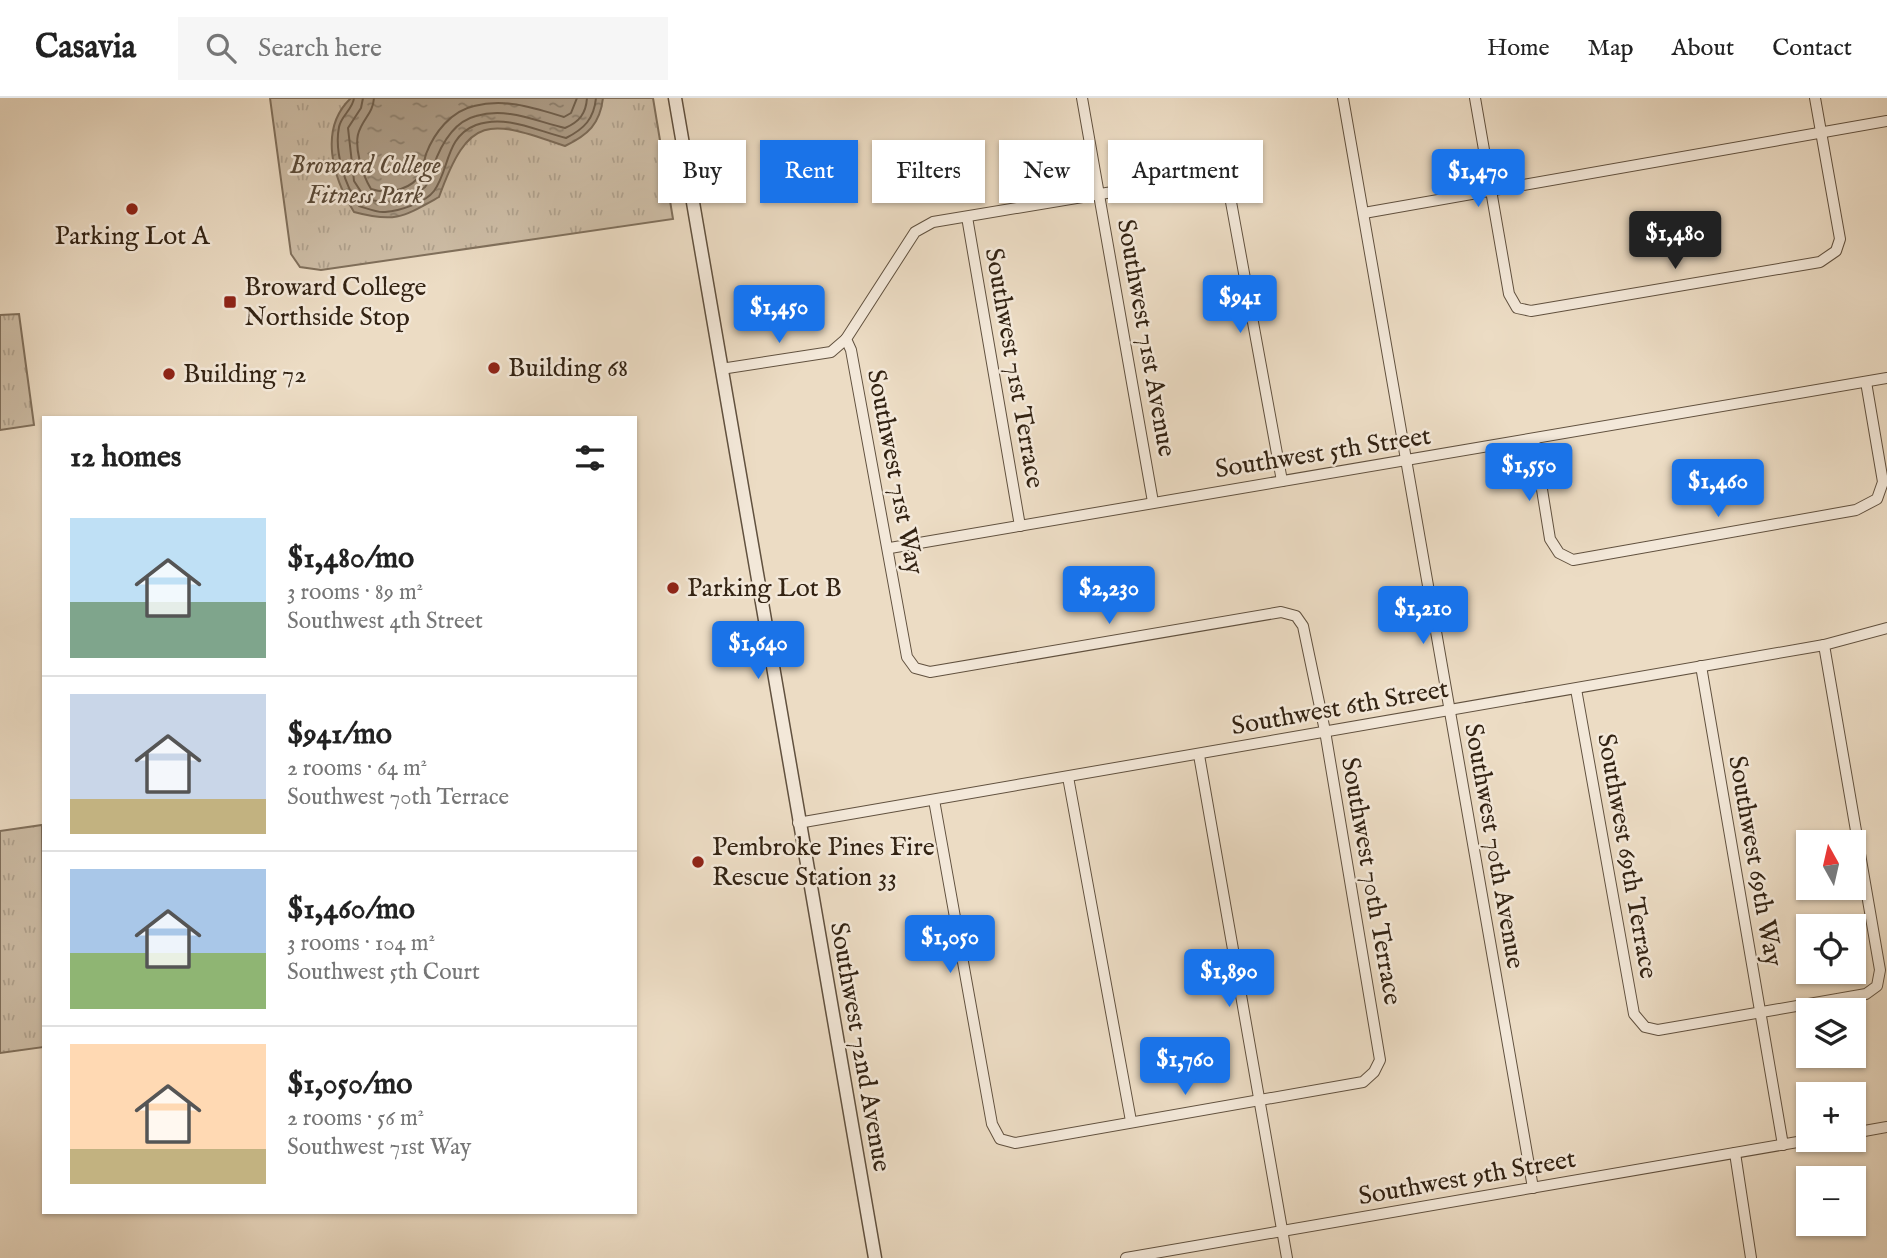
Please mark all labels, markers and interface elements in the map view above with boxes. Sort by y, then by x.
search box [178,17,668,80]
text: Casavia [35,27,136,69]
icon: search [202,29,240,67]
text: Search here [258,32,382,65]
text: Home [1487,33,1550,64]
text: Map [1588,33,1634,64]
text: About [1672,33,1734,64]
text: Contact [1772,33,1852,64]
chip: Buy [658,140,746,203]
chip: Rent [760,140,858,203]
chip: Filters [872,140,985,203]
chip: New [999,140,1094,203]
chip: Apartment [1108,140,1263,203]
park label: Broward College Fitness Park [289,149,441,212]
pin: $1,470 [1421,150,1535,209]
text: $1,470 [1448,157,1508,186]
marker: Parking Lot A [124,201,140,217]
pin: $1,480 [1618,212,1732,271]
street label: Southwest 71st Avenue [1109,217,1183,459]
text: $1,480 [1645,219,1705,248]
place label: Parking Lot A [55,220,211,253]
street label: Southwest 71st Terrace [977,245,1051,491]
place label: Broward College Northside Stop [244,271,427,334]
pin: $941 [1199,275,1281,335]
text: $941 [1219,283,1261,312]
pin: $1,450 [722,286,836,345]
text: $1,450 [750,293,808,322]
marker: Broward College Northside Stop [222,294,238,310]
place label: Building 68 [508,352,628,385]
place label: Building 72 [183,358,306,391]
marker: Building 68 [486,360,502,376]
marker: Building 72 [161,366,177,382]
street label: Southwest 71st Way [859,367,931,578]
street label: Southwest 5th Street [1213,420,1433,486]
text: 12 homes [70,439,181,477]
icon: filters [571,439,609,477]
pin: $1,550 [1472,444,1586,503]
text: $1,550 [1501,451,1557,480]
pin: $1,460 [1661,460,1775,519]
text: $1,460 [1688,467,1748,496]
text: $1,480/mo [287,540,414,578]
icon: home [126,546,210,630]
pin: $2,230 [1052,566,1166,626]
place label: Parking Lot B [687,572,842,605]
text: $2,230 [1079,574,1139,603]
text: 3 rooms · 89 m² [287,578,423,607]
marker: Parking Lot B [665,580,681,596]
pin: $1,210 [1366,587,1480,646]
text: $1,210 [1394,594,1452,623]
text: Southwest 4th Street [287,607,483,636]
pin: $1,640 [701,622,815,681]
text: $1,640 [728,629,788,658]
street label: Southwest 6th Street [1229,673,1451,743]
text: $941/mo [287,716,392,754]
street label: Southwest 70th Avenue [1456,721,1532,971]
icon: home [126,722,210,806]
street label: Southwest 69th Terrace [1589,731,1665,981]
street label: Southwest 69th Way [1720,753,1790,969]
text: 2 rooms · 64 m² [287,754,427,783]
street label: Southwest 70th Terrace [1333,754,1409,1008]
text: Southwest 70th Terrace [287,783,509,812]
north arrow [1796,830,1866,900]
map controls [1796,830,1866,1236]
place label: Pembroke Pines Fire Rescue Station 33 [712,831,935,894]
marker: Pembroke Pines Fire Rescue Station 33 [690,854,706,870]
text: $1,460/mo [287,891,415,929]
icon: home [126,897,210,981]
button: locate [1796,914,1866,984]
pin: $1,050 [893,916,1007,975]
street label: Southwest 72nd Avenue [822,920,898,1174]
text: $1,050 [921,923,979,952]
text: 3 rooms · 104 m² [287,929,435,958]
pin: $1,890 [1172,950,1286,1009]
text: $1,890 [1200,957,1258,986]
text: Southwest 5th Court [287,958,480,987]
button: layers [1796,998,1866,1068]
pin: $1,760 [1128,1038,1242,1097]
text: $1,760 [1156,1045,1214,1074]
text: $1,050/mo [287,1066,412,1104]
icon: home [126,1072,210,1156]
button: + [1796,1082,1866,1152]
text: 2 rooms · 56 m² [287,1104,424,1133]
text: Southwest 71st Way [287,1133,471,1162]
street label: Southwest 9th Street [1356,1143,1578,1213]
button: − [1796,1166,1866,1236]

